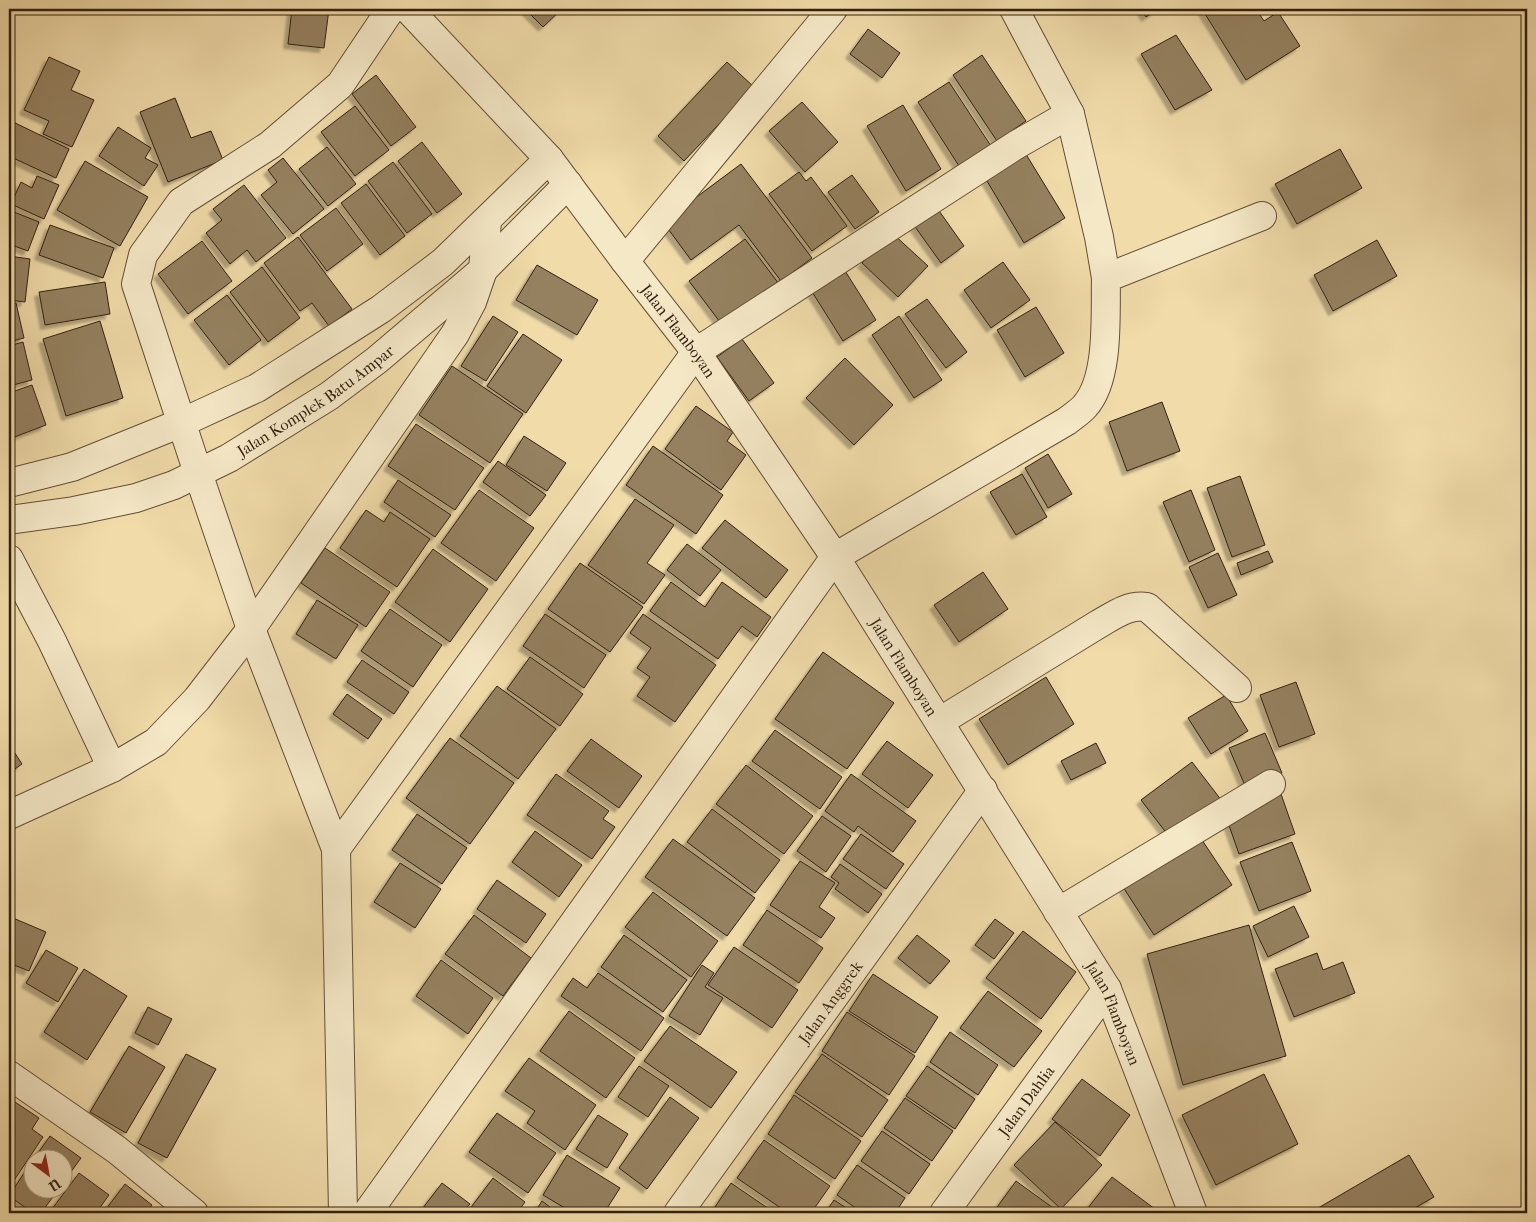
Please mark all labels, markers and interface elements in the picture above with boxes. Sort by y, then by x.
street label: Jalan Flamboyan [636,279,720,382]
street label: Jalan Komplek Batu Ampar [232,341,397,461]
street label: Jalan Flamboyan [865,612,943,720]
street label: Jalan Flamboyan [1081,955,1145,1068]
street label: Jalan Anggrek [793,956,867,1049]
street label: Jalan Dahlia [993,1061,1058,1141]
north arrow [22,1150,72,1200]
text: U [45,1174,65,1195]

